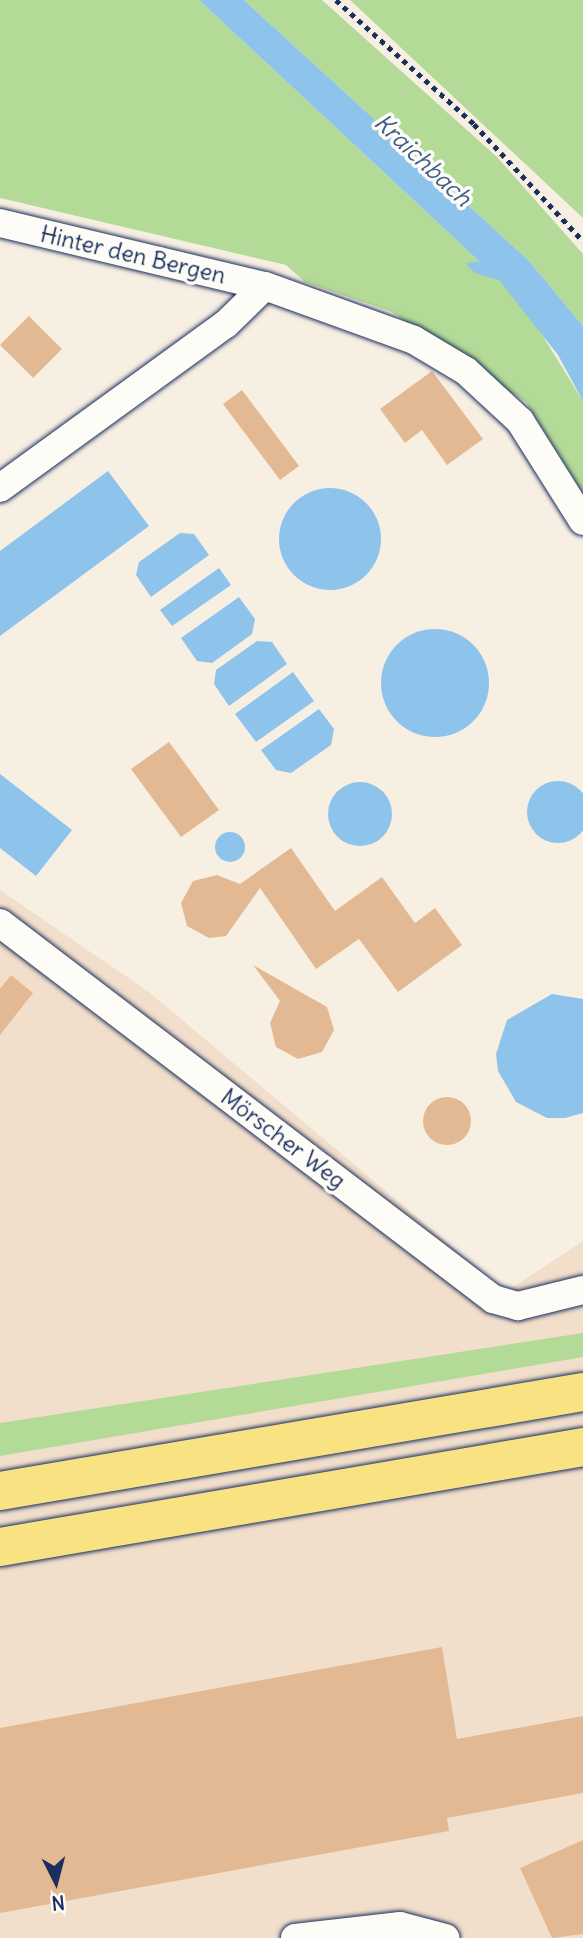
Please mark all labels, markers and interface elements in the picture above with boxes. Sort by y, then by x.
water label: Kraichbach [368,108,478,212]
street label: Hinter den Bergen [38,220,228,290]
street label: Mörscher Weg [215,1083,351,1195]
north arrow [21,1847,91,1917]
text: N [50,1890,66,1916]

